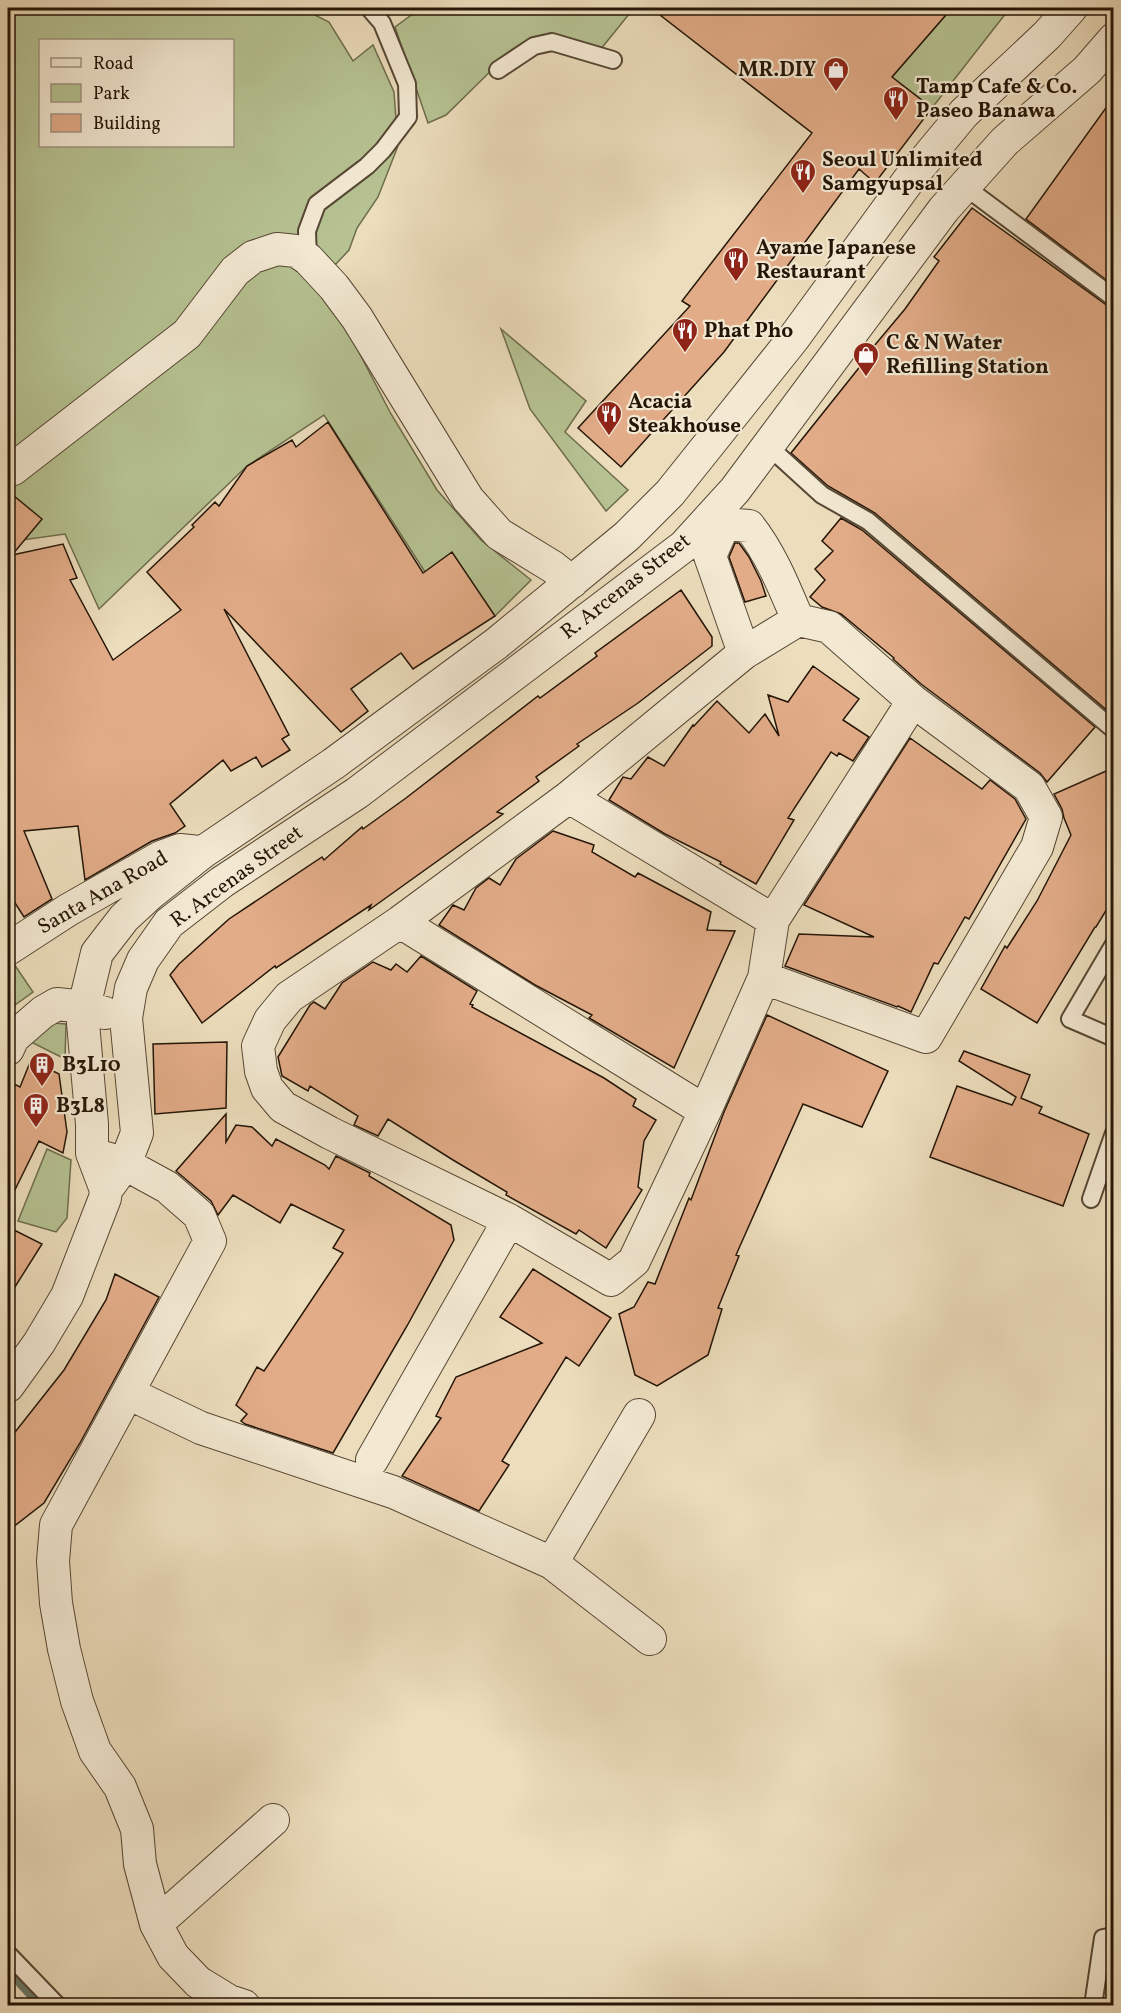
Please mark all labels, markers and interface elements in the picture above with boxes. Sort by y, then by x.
legend [39,39,234,147]
text: Road [93,52,134,77]
shop icon: MR.DIY [821,55,851,93]
place label: MR.DIY [738,56,816,85]
place label: Tamp Cafe & Co. Paseo Banawa [916,73,1077,126]
text: Park [93,82,130,107]
restaurant icon: Tamp Cafe & Co. Paseo Banawa [881,84,911,122]
text: Building [93,112,161,137]
place label: Seoul Unlimited Samgyupsal [822,146,983,199]
restaurant icon: Seoul Unlimited Samgyupsal [788,157,818,195]
place label: Ayame Japanese Restaurant [756,234,916,287]
restaurant icon: Ayame Japanese Restaurant [721,245,751,283]
restaurant icon: Phat Pho [670,316,700,354]
place label: Phat Pho [704,317,793,346]
place label: C & N Water Refilling Station [886,329,1049,382]
shop icon: C & N Water Refilling Station [851,340,881,378]
place label: Acacia Steakhouse [628,388,741,441]
restaurant icon: Acacia Steakhouse [594,399,624,437]
street label: R. Arcenas Street [555,527,697,647]
street label: R. Arcenas Street [165,819,309,935]
street label: Santa Ana Road [33,844,173,942]
building icon: B3L10 [27,1050,57,1088]
place label: B3L10 [62,1051,121,1080]
building icon: B3L8 [21,1091,51,1129]
place label: B3L8 [56,1092,105,1121]

